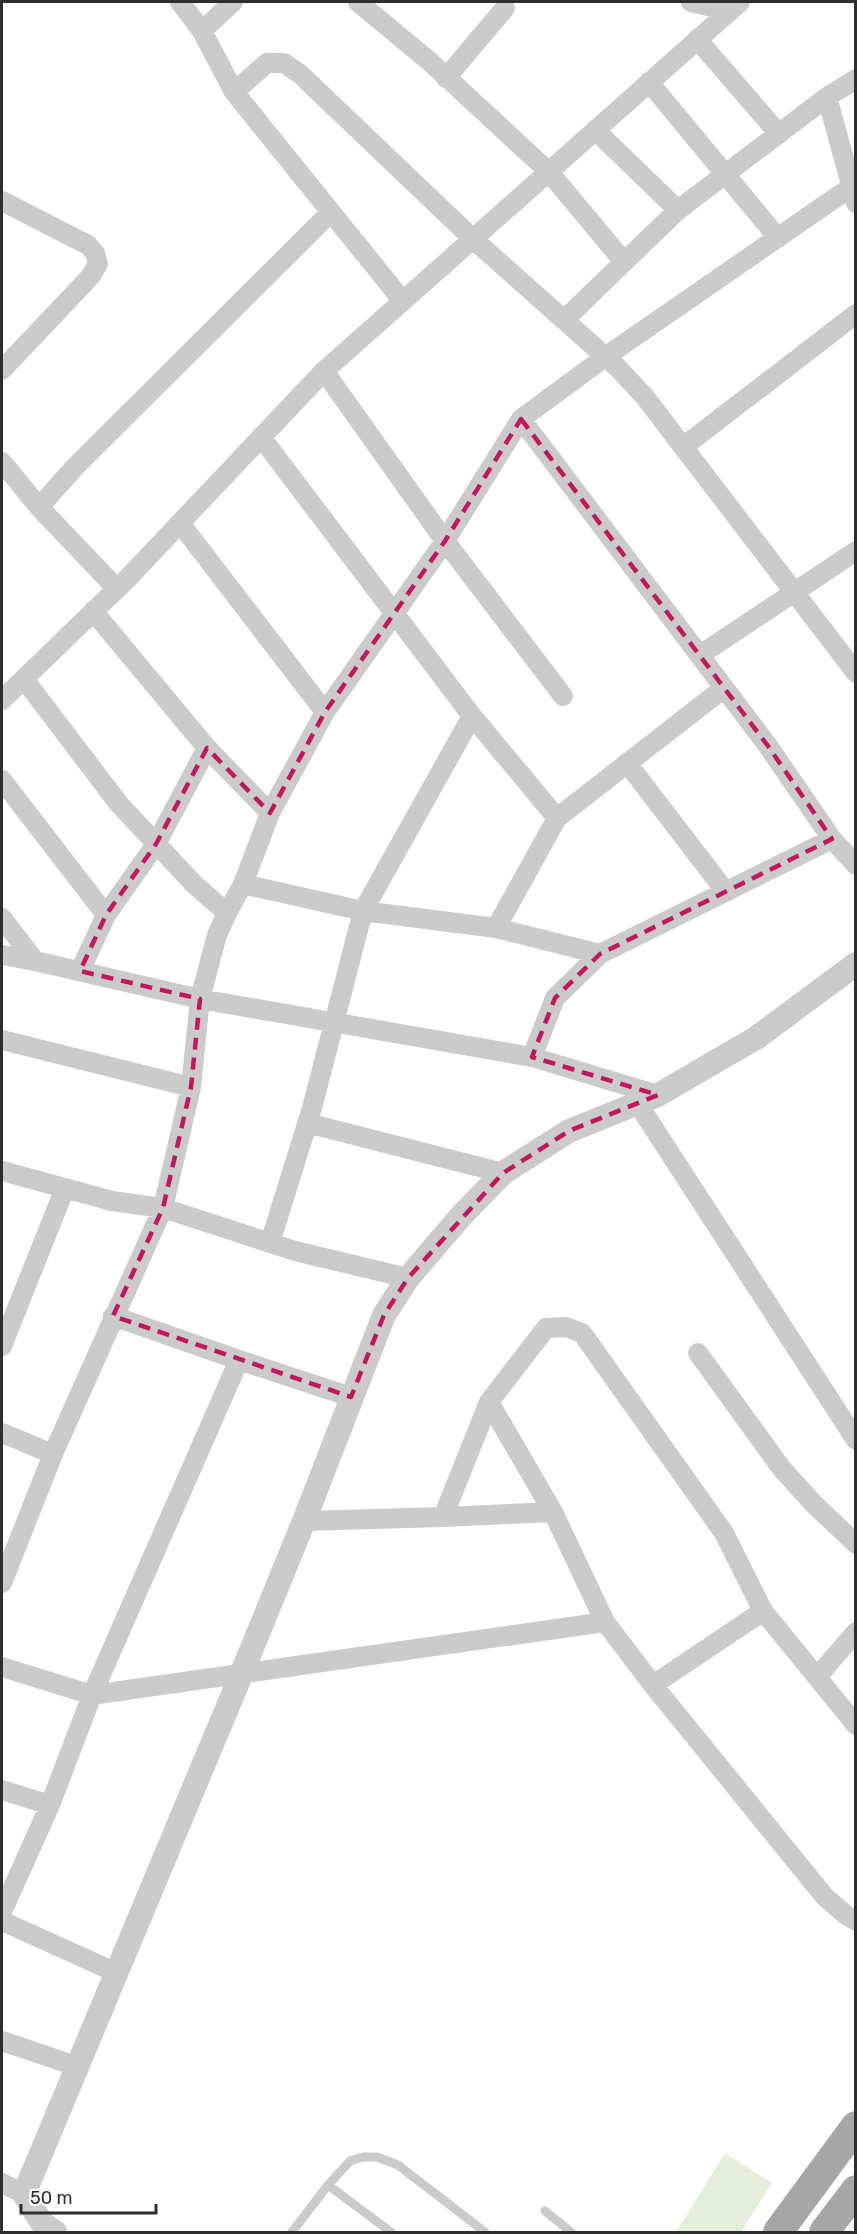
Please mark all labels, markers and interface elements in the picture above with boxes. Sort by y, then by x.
scale bar [21,2177,156,2215]
text: 50 m [30,2187,73,2209]

